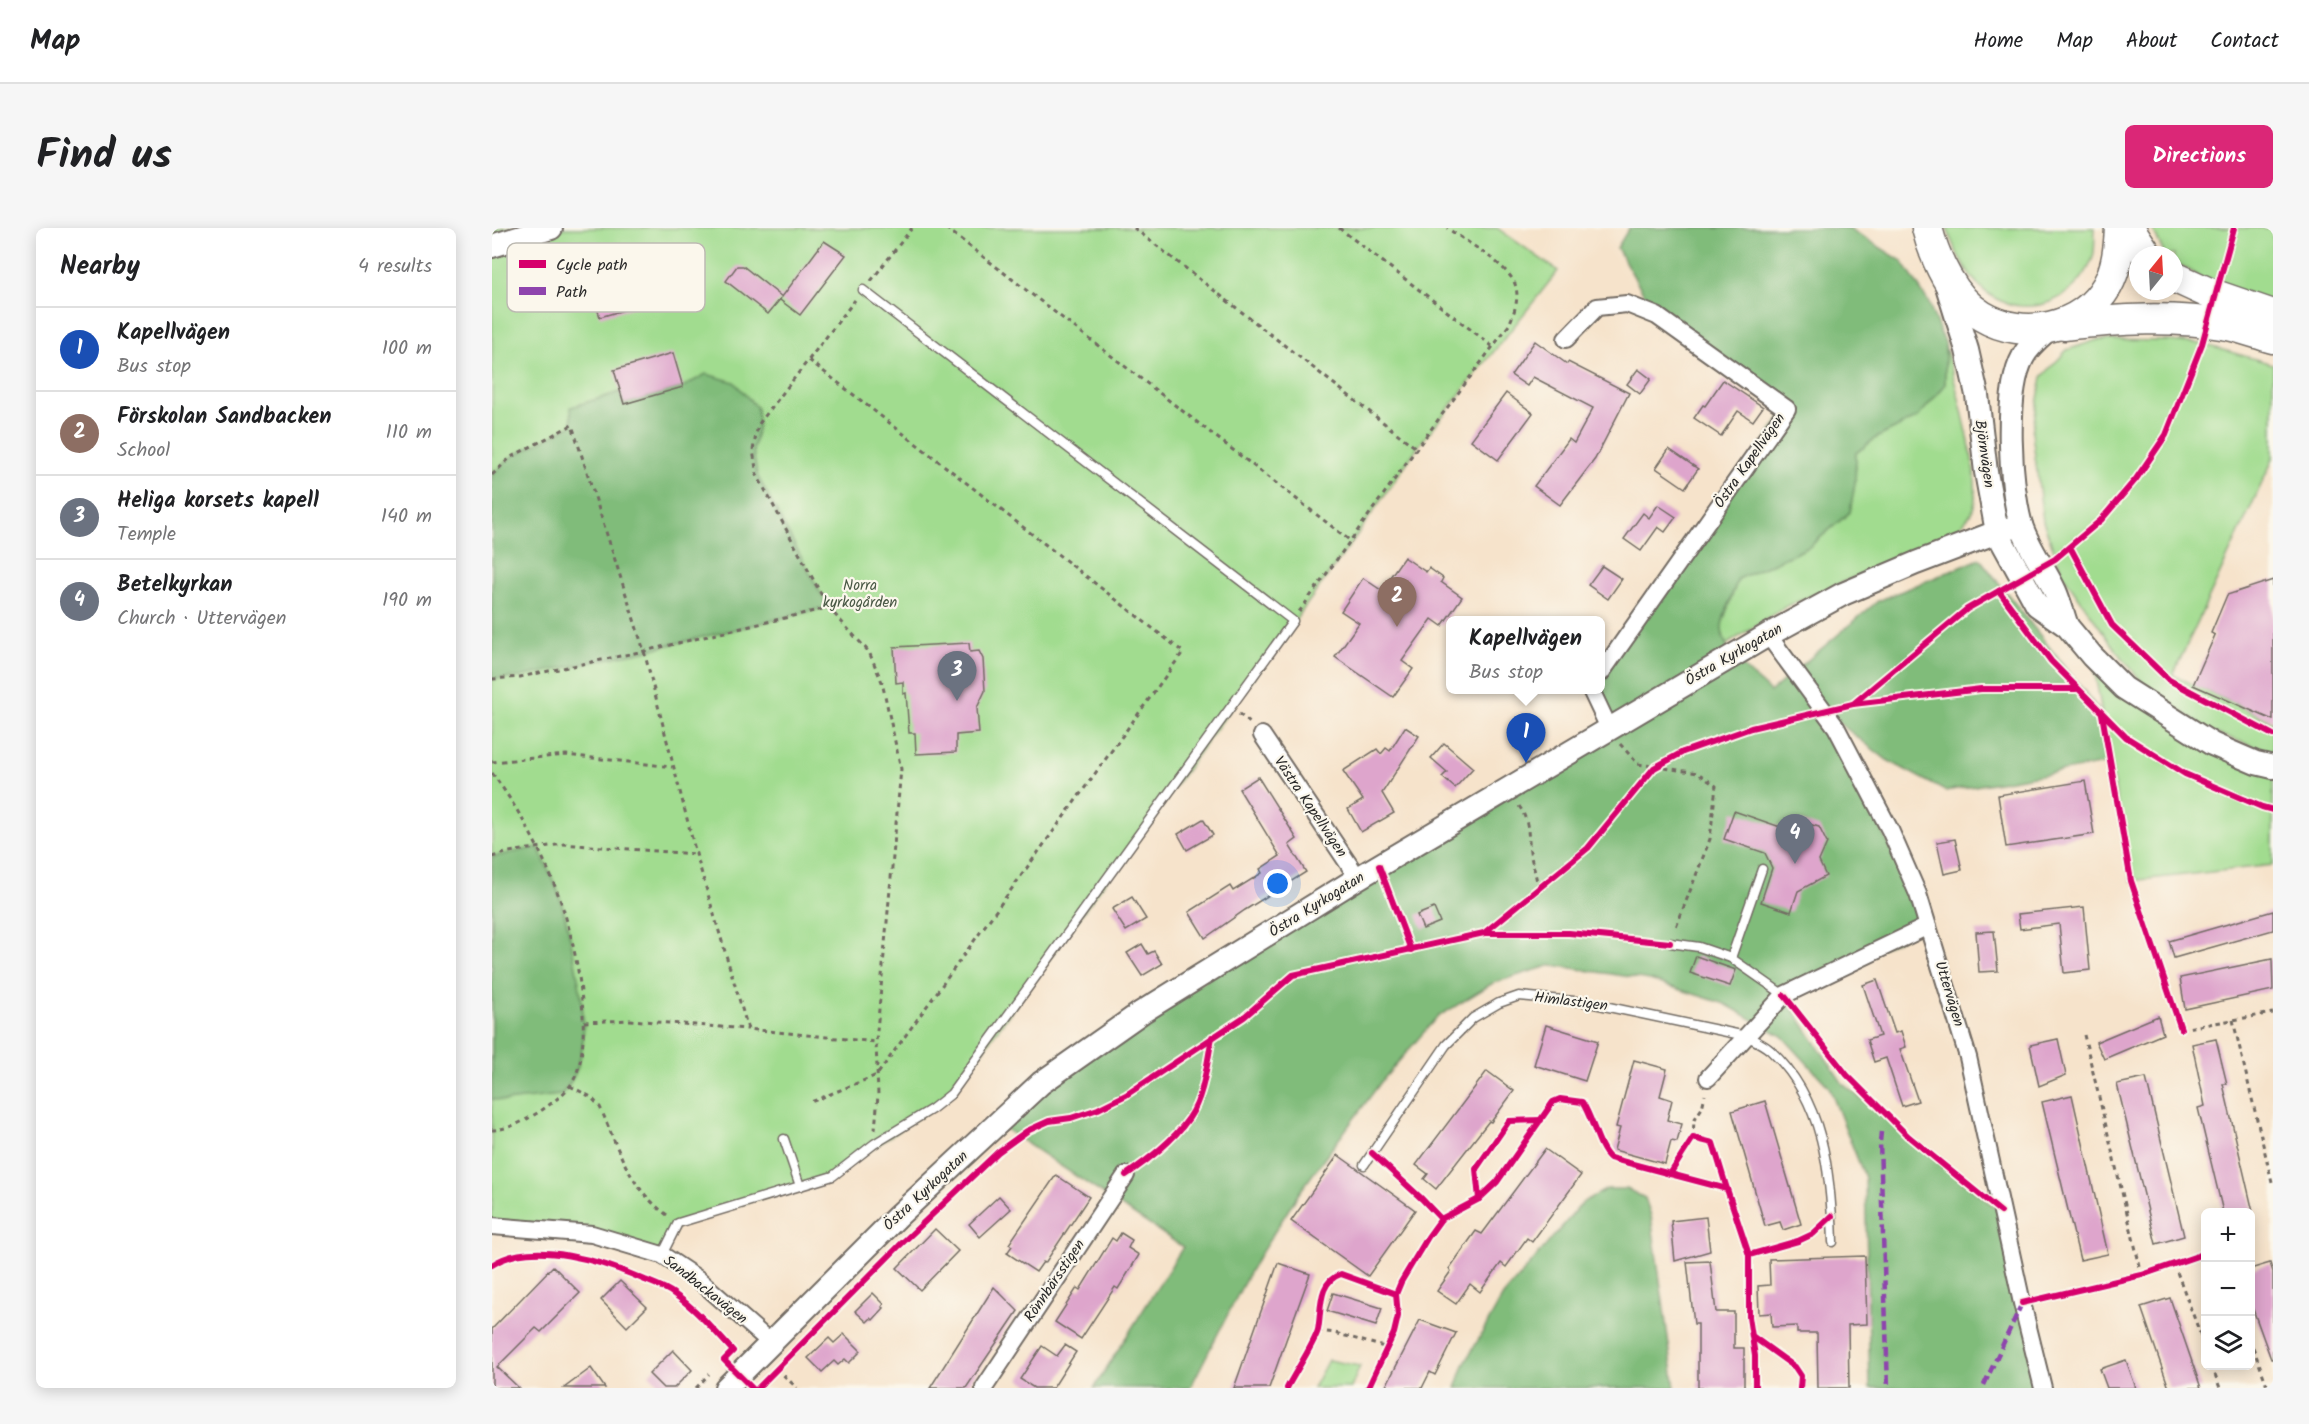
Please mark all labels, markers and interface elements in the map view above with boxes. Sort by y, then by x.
text: Map [30,19,81,64]
text: Home [1974,25,2023,58]
text: Map [2056,25,2093,58]
text: About [2126,25,2177,58]
text: Contact [2210,25,2279,58]
text: Find us [36,123,172,190]
button: Directions [2125,125,2273,188]
legend [507,243,705,312]
text: Nearby [60,246,140,288]
north arrow [2129,246,2183,300]
text: 4 results [358,251,432,283]
text: Cycle path [556,253,628,278]
text: Path [556,280,587,305]
text: Kapellvägen [117,316,230,351]
text: 1 [76,333,83,365]
text: 100 m [382,333,432,365]
text: Bus stop [117,351,191,383]
text: Förskolan Sandbacken [117,400,331,435]
street label: Östra Kapellvägen [1708,408,1792,514]
text: 2 [74,417,85,449]
text: 110 m [386,417,432,449]
street label: Björnvägen [1967,418,2001,490]
text: School [117,435,170,467]
text: Heliga korsets kapell [117,484,319,519]
text: 3 [74,501,85,533]
text: 140 m [381,501,432,533]
text: Temple [117,519,176,551]
text: Betelkyrkan [117,568,232,603]
park label: Norra kyrkogården [823,574,897,615]
pin: 2 [1378,578,1416,627]
text: 4 [74,585,85,617]
text: 190 m [382,585,432,617]
text: Church · Uttervägen [117,603,286,635]
popup [1446,616,1605,694]
street label: Östra Kyrkogatan [1681,617,1787,693]
text: Kapellvägen [1469,622,1582,657]
pin: 3 [938,652,976,701]
text: Bus stop [1469,657,1543,689]
pin: 1 [1506,714,1546,763]
street label: Västra Kapellvägen [1267,751,1353,863]
pin: 4 [1776,814,1814,864]
street label: Östra Kyrkogatan [1264,866,1370,944]
your location [1263,869,1292,898]
street label: Uttervägen [1928,958,1970,1030]
street label: Himlastigen [1533,986,1609,1018]
street label: Östra Kyrkogatan [878,1145,974,1237]
map controls [2201,1208,2255,1370]
button: + [2201,1208,2255,1262]
street label: Rönnbärsstigen [1018,1235,1092,1327]
street label: Sandbackavägen [658,1249,752,1331]
button: − [2201,1262,2255,1316]
button: layers [2201,1316,2255,1370]

